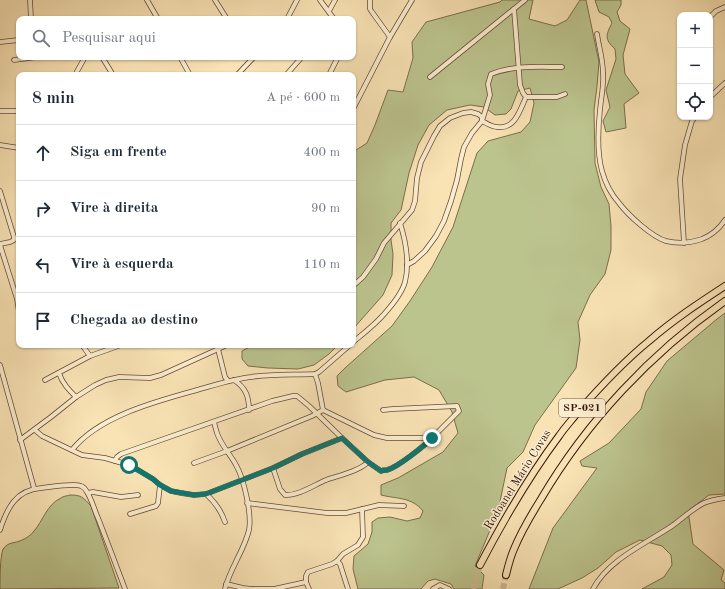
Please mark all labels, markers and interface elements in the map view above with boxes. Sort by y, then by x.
map controls [677,12,713,120]
button: + [677,12,713,48]
search box [16,16,356,60]
icon: search [30,27,52,49]
text: Pesquisar aqui [62,31,156,46]
button: − [677,48,713,84]
button: locate [677,84,713,120]
text: 8 min [32,90,75,107]
text: A pé · 600 m [266,91,340,104]
icon: ahead [32,142,54,164]
text: Siga em frente [70,145,167,160]
text: 400 m [303,146,340,159]
icon: right [32,198,54,220]
text: Vire à direita [70,201,158,216]
text: 90 m [311,202,340,215]
icon: left [32,254,54,276]
text: Vire à esquerda [70,257,174,272]
text: 110 m [303,258,340,271]
icon: arrive [32,310,54,332]
text: Chegada ao destino [70,313,198,328]
road number: SP-021 [559,399,605,417]
street label: Rodoanel Mário Covas [482,428,554,532]
route end [423,429,441,447]
route start [120,456,138,474]

